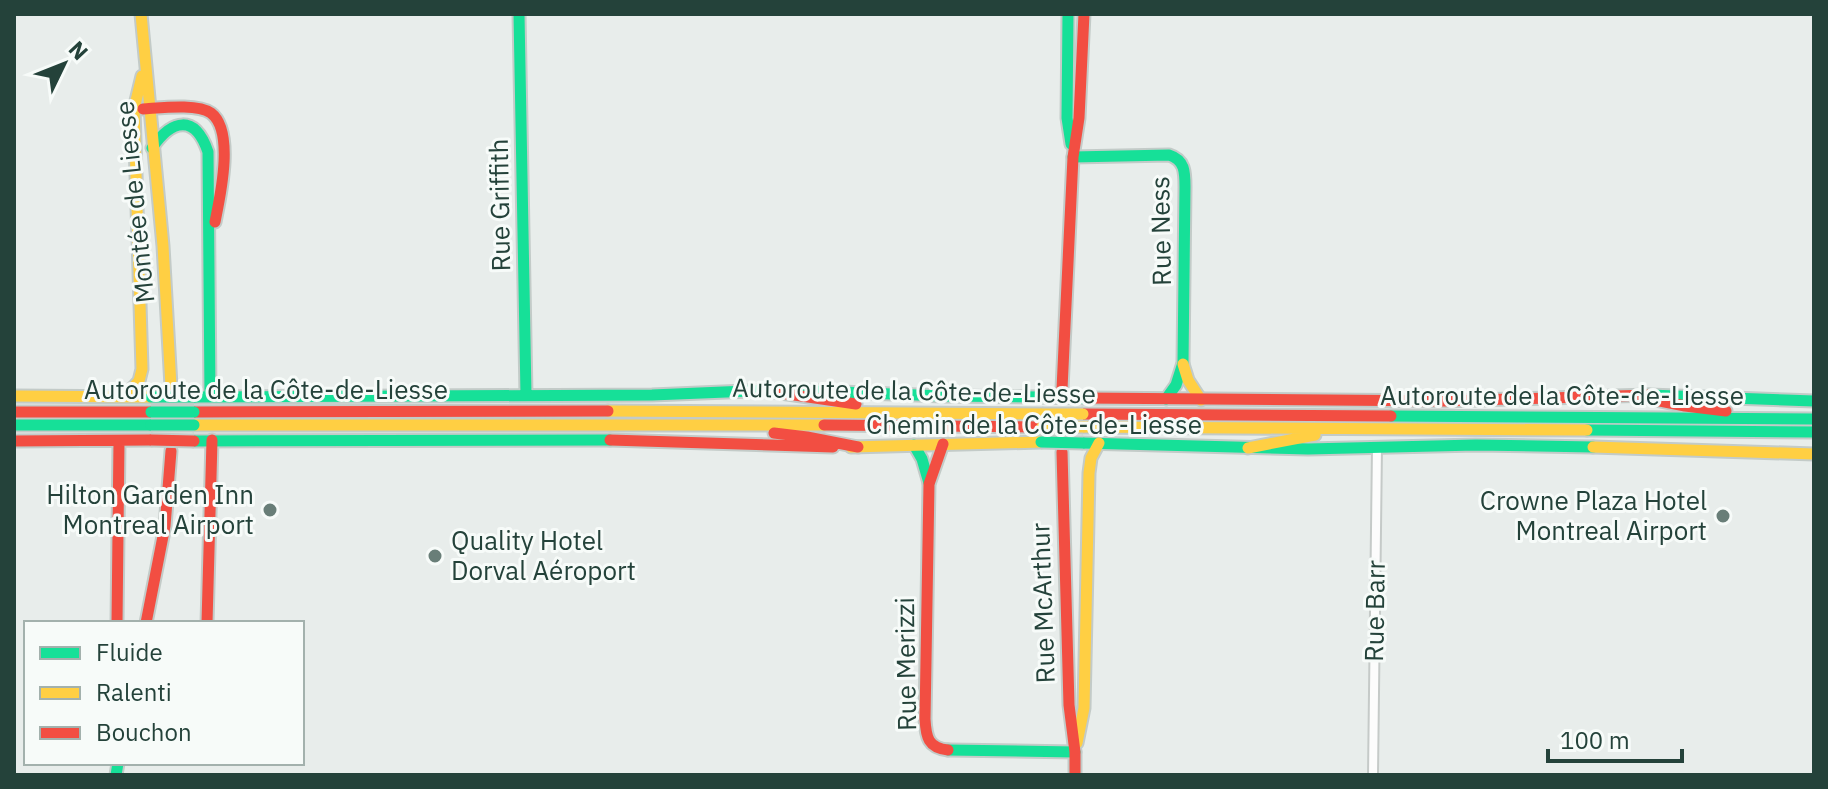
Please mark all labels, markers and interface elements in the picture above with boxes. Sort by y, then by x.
north arrow [24,24,104,104]
text: N [63,34,95,66]
street label: Montée de Liesse [106,99,162,305]
street label: Rue Griffith [481,138,517,272]
street label: Rue Ness [1142,176,1178,286]
street label: Autoroute de la Côte-de-Liesse [732,370,1096,410]
street label: Autoroute de la Côte-de-Liesse [84,372,448,406]
street label: Autoroute de la Côte-de-Liesse [1380,378,1744,412]
street label: Chemin de la Côte-de-Liesse [866,407,1202,441]
place label: Hilton Garden Inn Montreal Airport [46,477,254,541]
place label: Crowne Plaza Hotel Montreal Airport [1480,483,1707,547]
marker: Hilton Garden Inn Montreal Airport [261,501,279,519]
marker: Crowne Plaza Hotel Montreal Airport [1714,507,1732,525]
street label: Rue McArthur [1022,522,1062,684]
place label: Quality Hotel Dorval Aéroport [451,523,636,587]
marker: Quality Hotel Dorval Aéroport [426,547,444,565]
street label: Rue Barr [1356,559,1392,662]
street label: Rue Merizzi [887,597,923,731]
legend [24,621,304,765]
text: Fluide [96,636,163,668]
text: Ralenti [96,676,172,708]
scale bar [1548,713,1682,763]
text: Bouchon [96,716,192,748]
text: 100 m [1560,724,1630,756]

